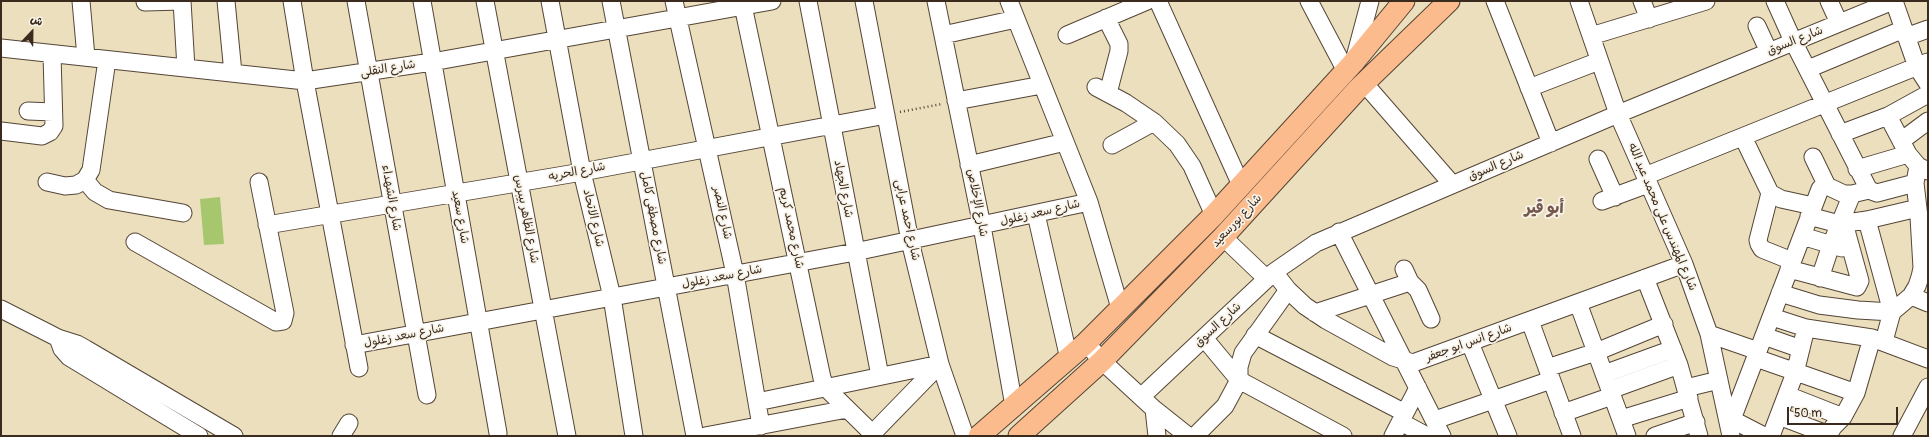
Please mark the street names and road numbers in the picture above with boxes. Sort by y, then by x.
street label: شارع السوق [1765,23,1825,59]
street label: شارع النقلى [359,58,417,80]
street label: شارع المهندس على محمد عبد الله [1624,141,1700,293]
street label: شارع السوق [1466,148,1526,184]
street label: شارع الحريه [547,159,607,185]
street label: شارع الجهاد [830,159,856,219]
street label: شارع الشهداء [378,164,404,232]
street label: شارع الإخلاص [963,168,991,238]
street label: شارع مصطفى كامل [637,170,669,266]
street label: شارع الظاهر بيبرس [510,173,542,265]
street label: شارع احمد عرابى [891,178,923,262]
street label: شارع النصر [709,185,735,241]
street label: شارع محمد كريم [775,186,807,270]
street label: شارع الاتحاد [579,188,607,248]
street label: شارع سعيد [448,189,472,245]
street label: شارع بورسعيد [1209,191,1265,251]
street label: شارع سعد زغلول [999,197,1081,229]
street label: شارع سعد زغلول [681,262,763,292]
street label: شارع السوق [1191,300,1245,350]
street label: شارع سعد زغلول [363,321,445,351]
street label: شارع انس ابو جعفر [1424,321,1514,365]

